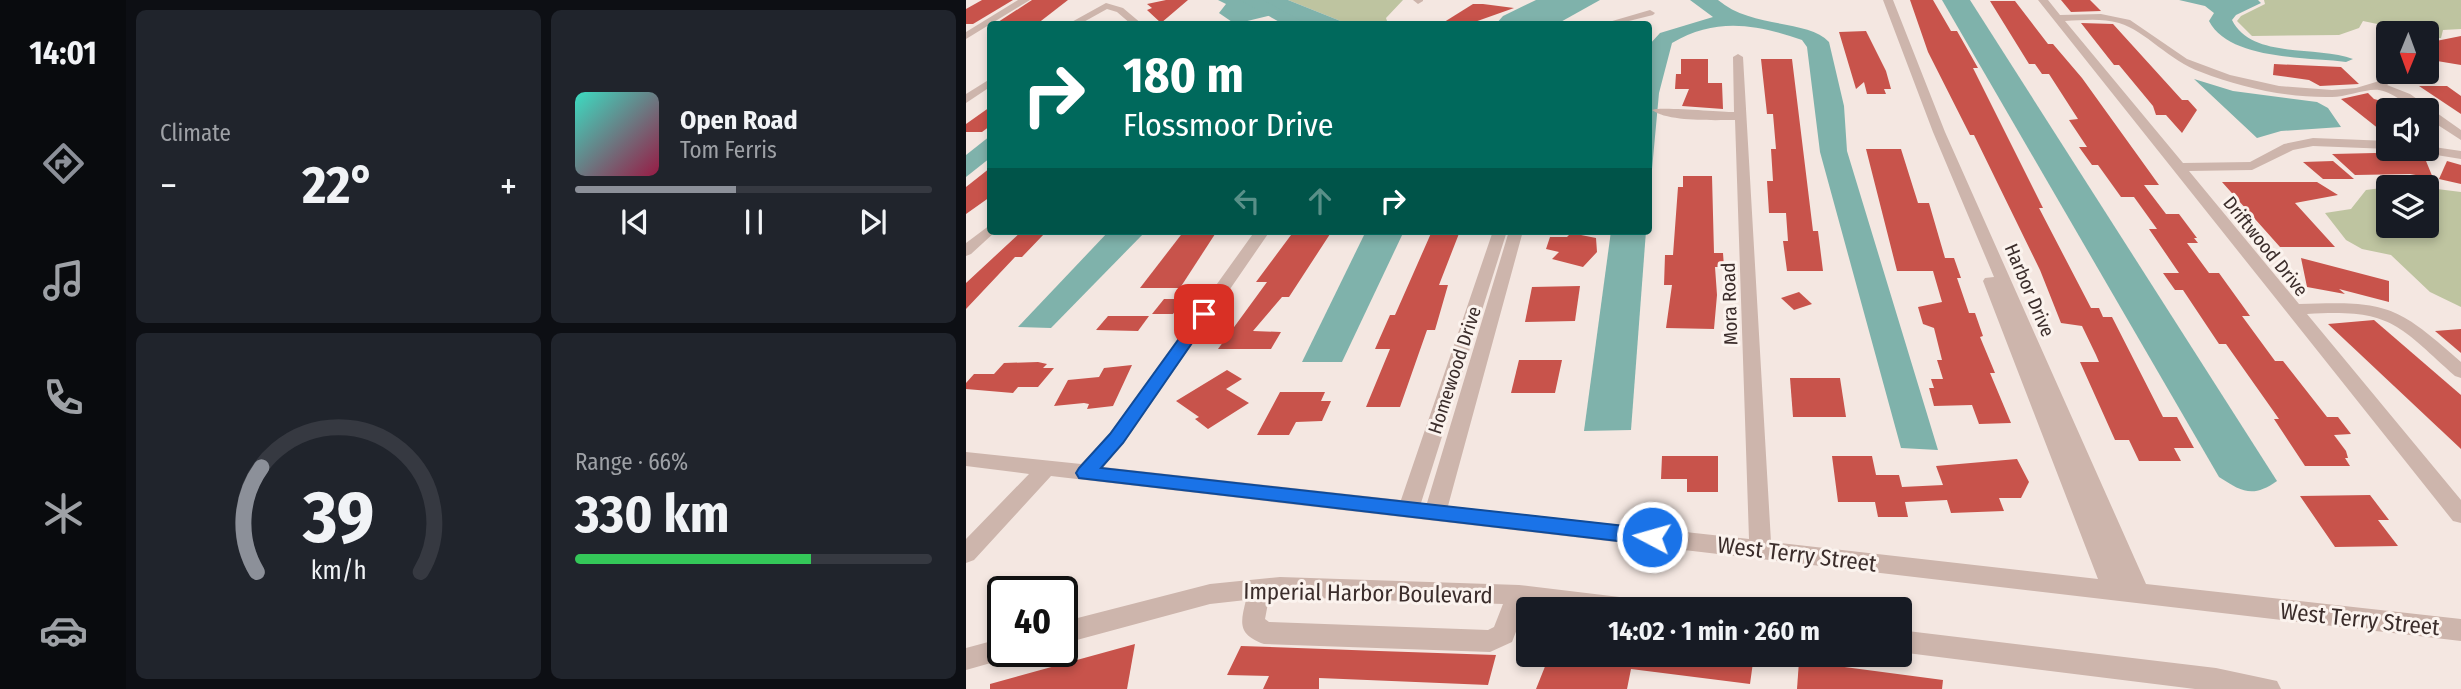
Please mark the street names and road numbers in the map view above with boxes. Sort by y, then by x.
street label: Driftwood Drive [2218,192,2313,301]
street label: Harbor Drive [2000,240,2059,340]
street label: Mora Road [1717,262,1742,346]
street label: Homewood Drive [1423,303,1486,437]
street label: West Terry Street [1716,530,1879,578]
street label: Imperial Harbor Boulevard [1243,577,1493,609]
street label: West Terry Street [2279,597,2442,641]

